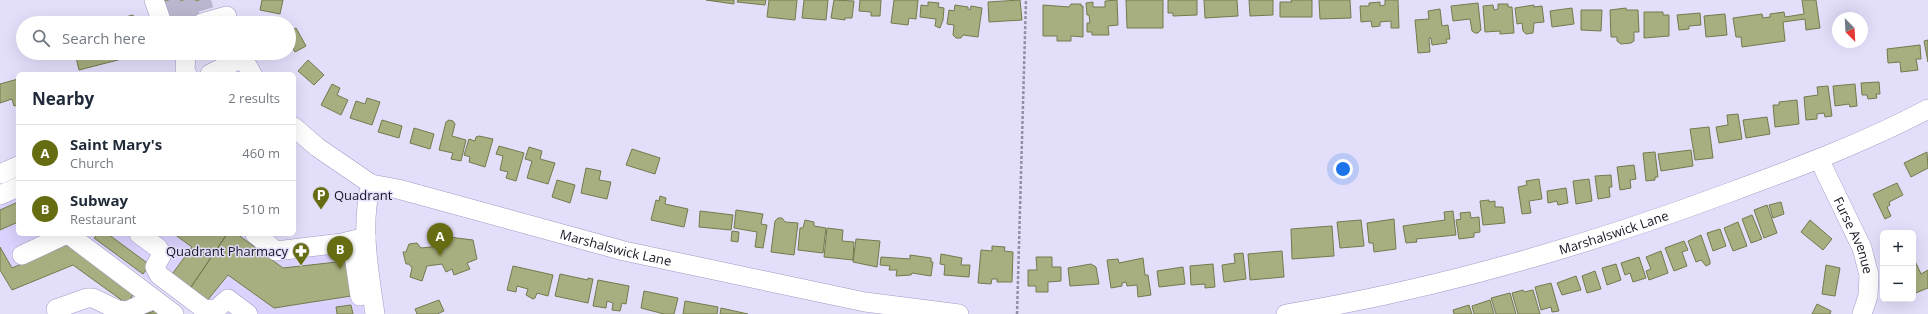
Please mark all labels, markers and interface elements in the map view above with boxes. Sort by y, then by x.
north arrow [1832,12,1868,48]
search box [16,16,296,60]
icon: search [30,27,52,49]
text: Search here [62,28,146,48]
text: Nearby [32,87,94,110]
text: 2 results [228,89,280,107]
text: Saint Mary's [70,134,162,154]
text: A [41,144,49,162]
text: 460 m [242,144,280,162]
text: Church [70,154,114,172]
your location [1333,159,1353,179]
parking icon: Quadrant [311,185,331,210]
place label: Quadrant [334,186,393,204]
text: Subway [70,190,128,210]
street label: Furse Avenue [1830,194,1877,276]
text: B [41,200,49,218]
text: 510 m [242,200,280,218]
street label: Marshalswick Lane [1557,206,1671,259]
text: Restaurant [70,210,137,228]
pin: A [427,223,453,256]
street label: Marshalswick Lane [558,225,673,270]
map controls [1880,230,1916,302]
button: + [1880,230,1916,266]
pin: B [327,236,353,269]
pharmacy icon: Quadrant Pharmacy [291,241,311,266]
place label: Quadrant Pharmacy [166,242,288,260]
button: − [1880,266,1916,302]

